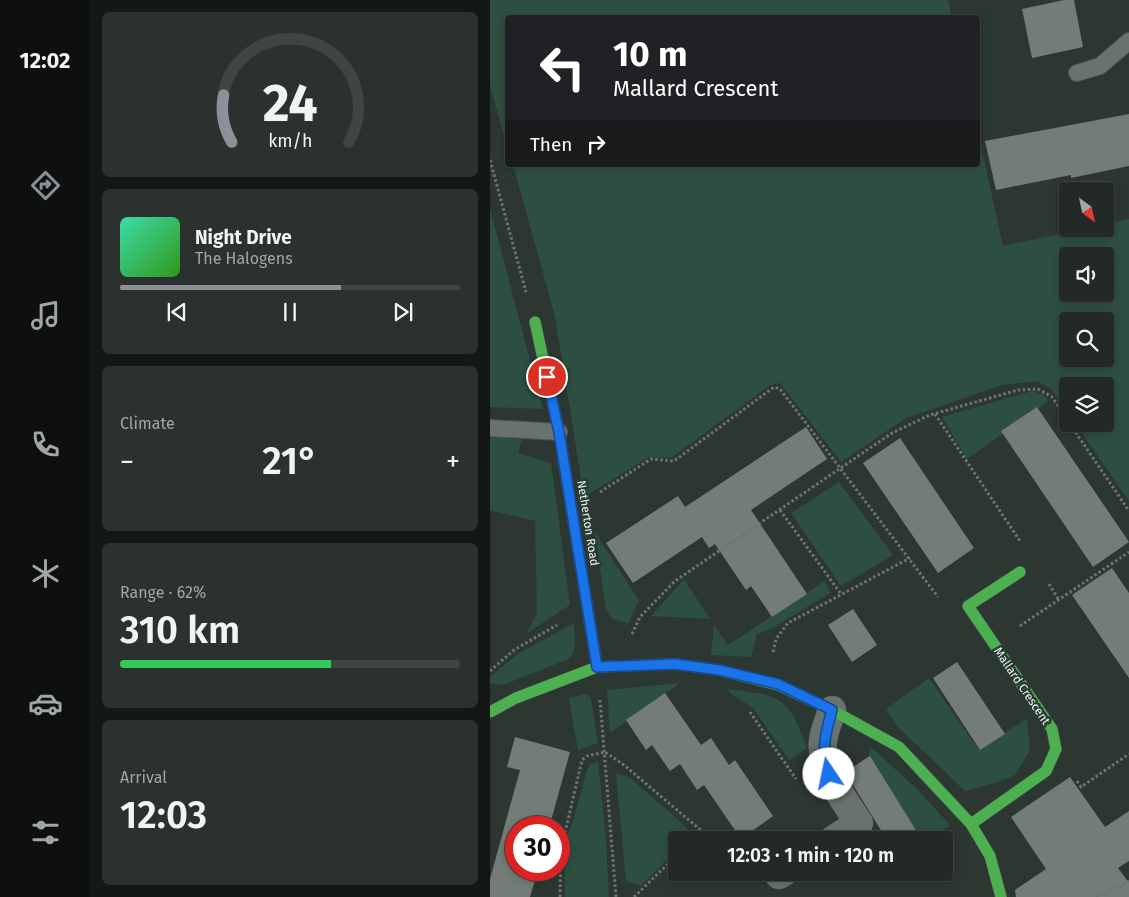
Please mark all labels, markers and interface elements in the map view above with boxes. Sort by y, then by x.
text: 10 m [613,33,688,75]
icon: left [530,35,595,100]
text: 12:02 [20,47,70,74]
text: 24 [263,72,317,135]
text: Mallard Crescent [613,75,778,102]
text: km/h [268,130,312,152]
icon: right [582,130,610,158]
text: Then [530,133,572,156]
icon: directions [28,168,63,203]
north arrow [1059,182,1114,238]
map controls [1059,182,1114,432]
text: Night Drive [195,226,292,249]
button: sound [1059,247,1114,302]
text: The Halogens [195,249,293,268]
icon: music [28,298,63,333]
icon: previous [163,298,191,326]
icon: pause [276,298,304,326]
icon: next [389,298,417,326]
button: search [1059,312,1114,367]
pin [526,356,568,398]
icon: arrive [533,363,561,391]
button: layers [1059,377,1114,432]
text: Climate [120,414,175,433]
icon: phone [28,427,63,462]
text: 21° [262,438,318,484]
text: − [120,445,134,478]
text: + [446,445,460,478]
street label: Netherton Road [574,479,602,567]
icon: climate [28,556,63,591]
text: Range · 62% [120,583,206,602]
text: 310 km [120,607,240,653]
street label: Mallard Crescent [991,645,1053,728]
icon: car [28,686,63,721]
position arrow [802,747,854,799]
text: Arrival [120,768,167,787]
text: 12:03 [120,792,207,838]
icon: filters [28,815,63,850]
speed limit sign: 30 [505,816,570,881]
text: 12:03 · 1 min · 120 m [727,844,894,867]

